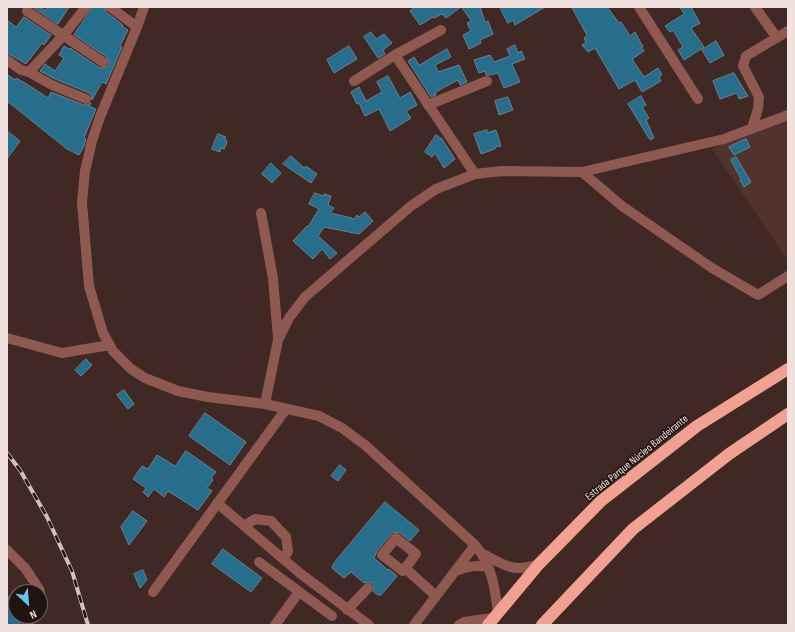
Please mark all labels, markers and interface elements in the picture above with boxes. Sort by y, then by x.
street label: Estrada Parque Núcleo Bandeirante [583,412,691,504]
north arrow [8,584,48,624]
text: N [28,607,39,621]

